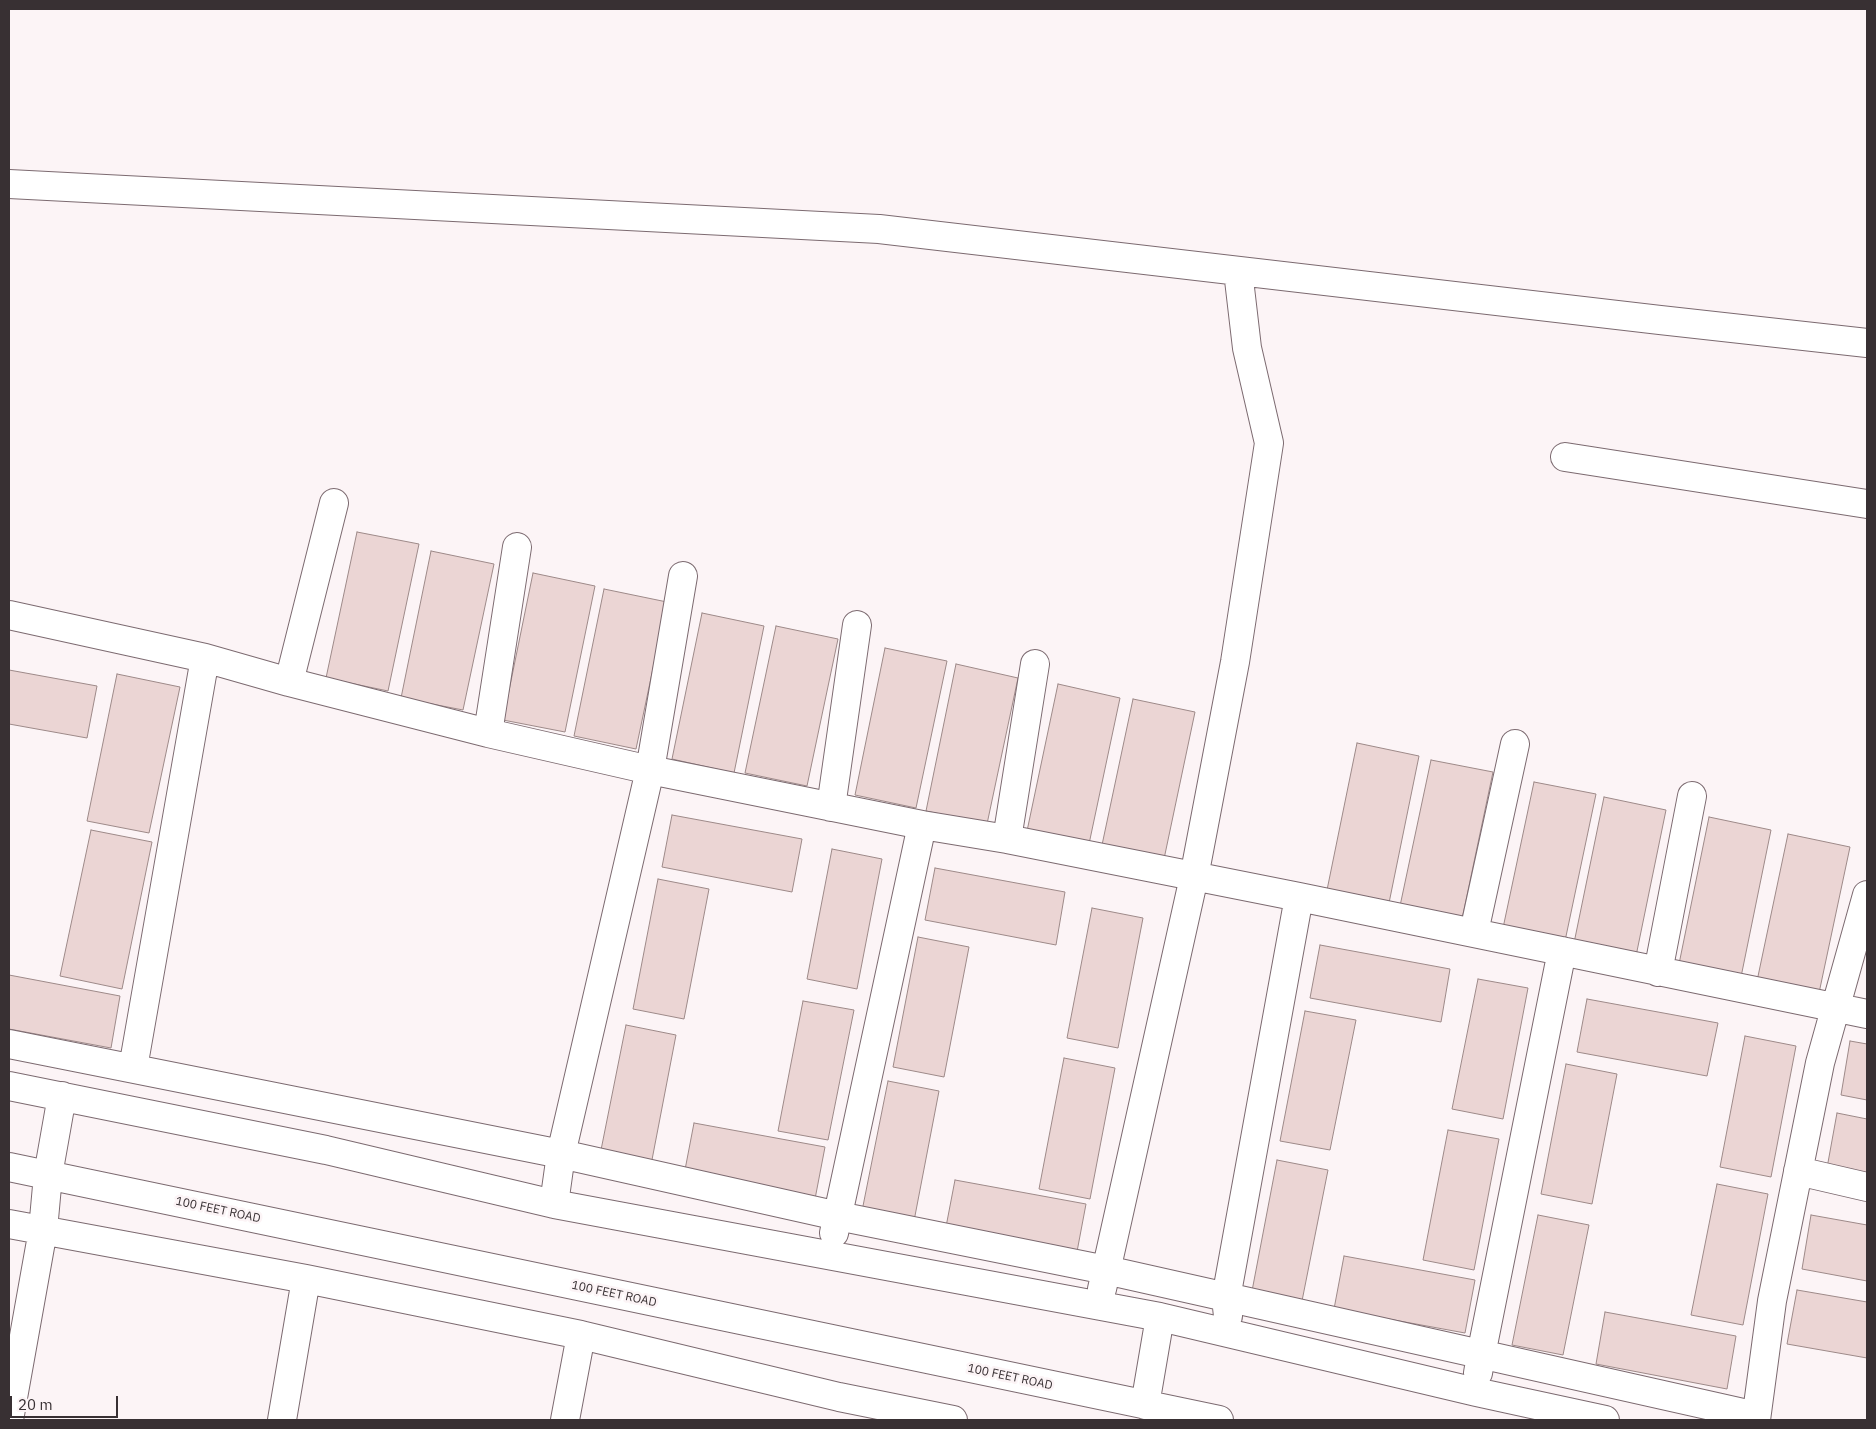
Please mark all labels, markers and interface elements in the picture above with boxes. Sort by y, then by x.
street label: 100 FEET ROAD [174,1194,262,1226]
street label: 100 FEET ROAD [570,1278,658,1310]
street label: 100 FEET ROAD [966,1361,1054,1393]
scale bar [12,1386,120,1418]
text: 20 m [18,1395,53,1414]

